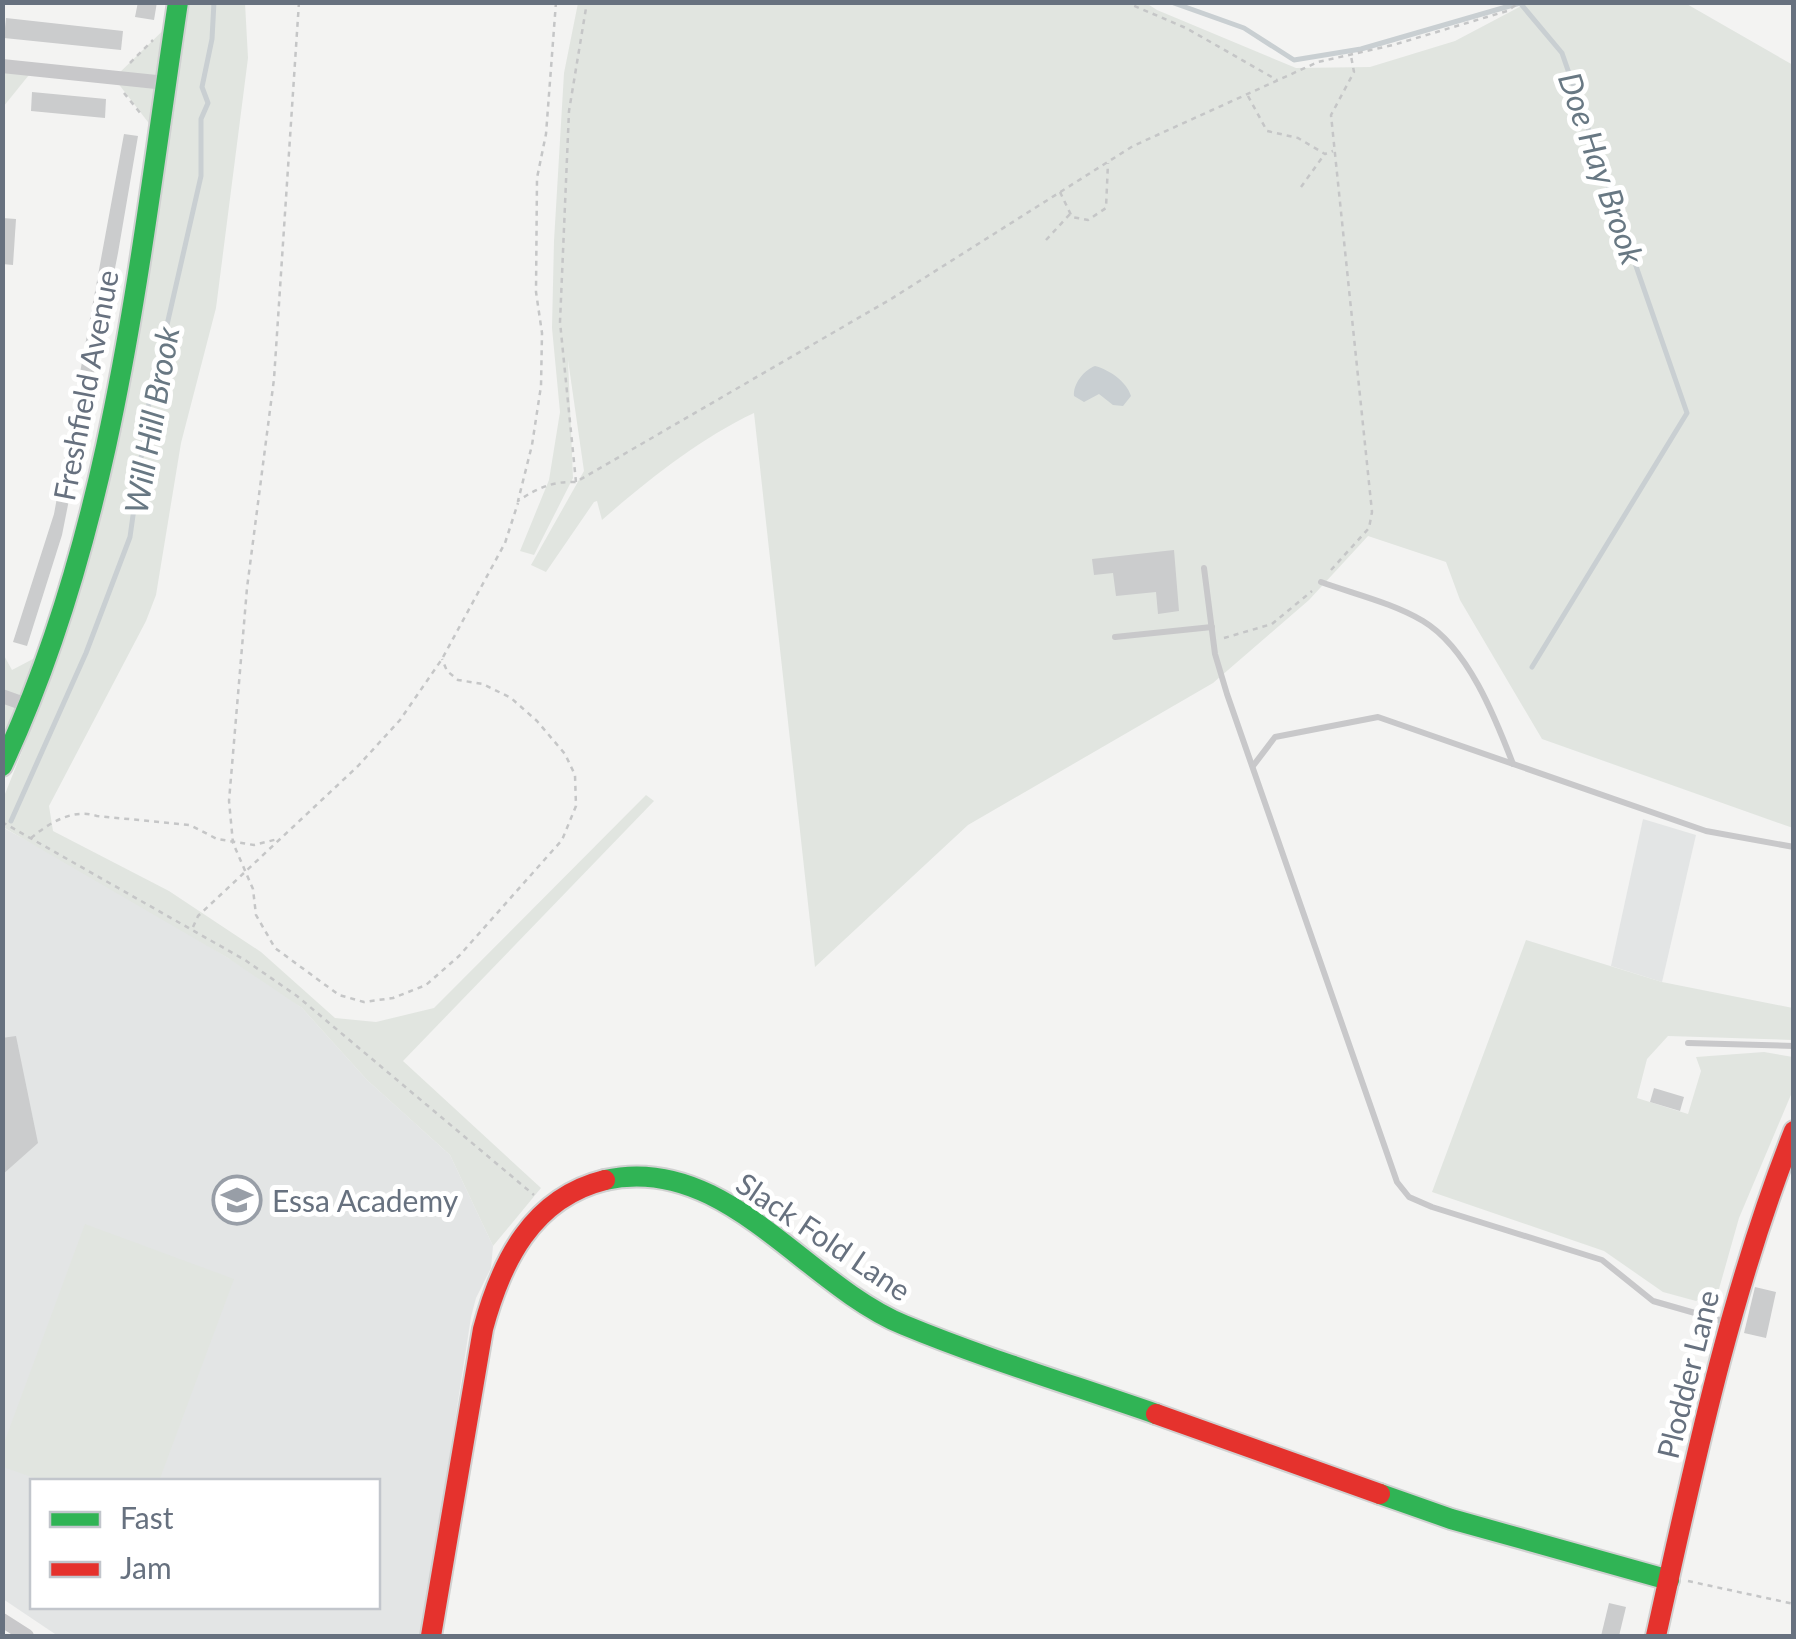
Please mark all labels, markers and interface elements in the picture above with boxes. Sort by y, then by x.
water label: Doe Hay Brook [1551,67,1653,270]
street label: Freshfield Avenue [45,267,125,503]
water label: Will Hill Brook [115,323,187,517]
street label: Slack Fold Lane [730,1164,918,1308]
school or university icon: Essa Academy [211,1174,263,1226]
place label: Essa Academy [272,1182,459,1218]
street label: Plodder Lane [1649,1286,1725,1462]
legend [30,1479,380,1609]
text: Fast [120,1499,174,1535]
text: Jam [120,1549,172,1585]

